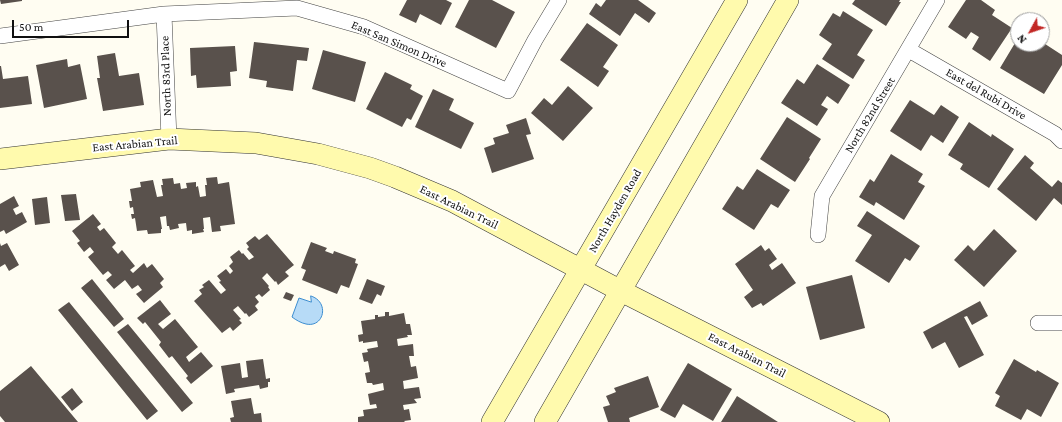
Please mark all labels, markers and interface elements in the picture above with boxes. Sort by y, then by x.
scale bar [14,12,131,38]
north arrow [1010,12,1050,52]
street label: East San Simon Drive [349,17,449,71]
text: 50 m [19,20,43,34]
text: N [1015,32,1029,46]
street label: North 83rd Place [157,36,175,116]
street label: East del Rubi Drive [943,65,1029,123]
street label: North 82nd Street [842,74,898,156]
street label: East Arabian Trail [92,133,178,155]
street label: North Hayden Road [585,167,645,255]
street label: East Arabian Trail [417,182,501,232]
street label: East Arabian Trail [706,329,788,381]

